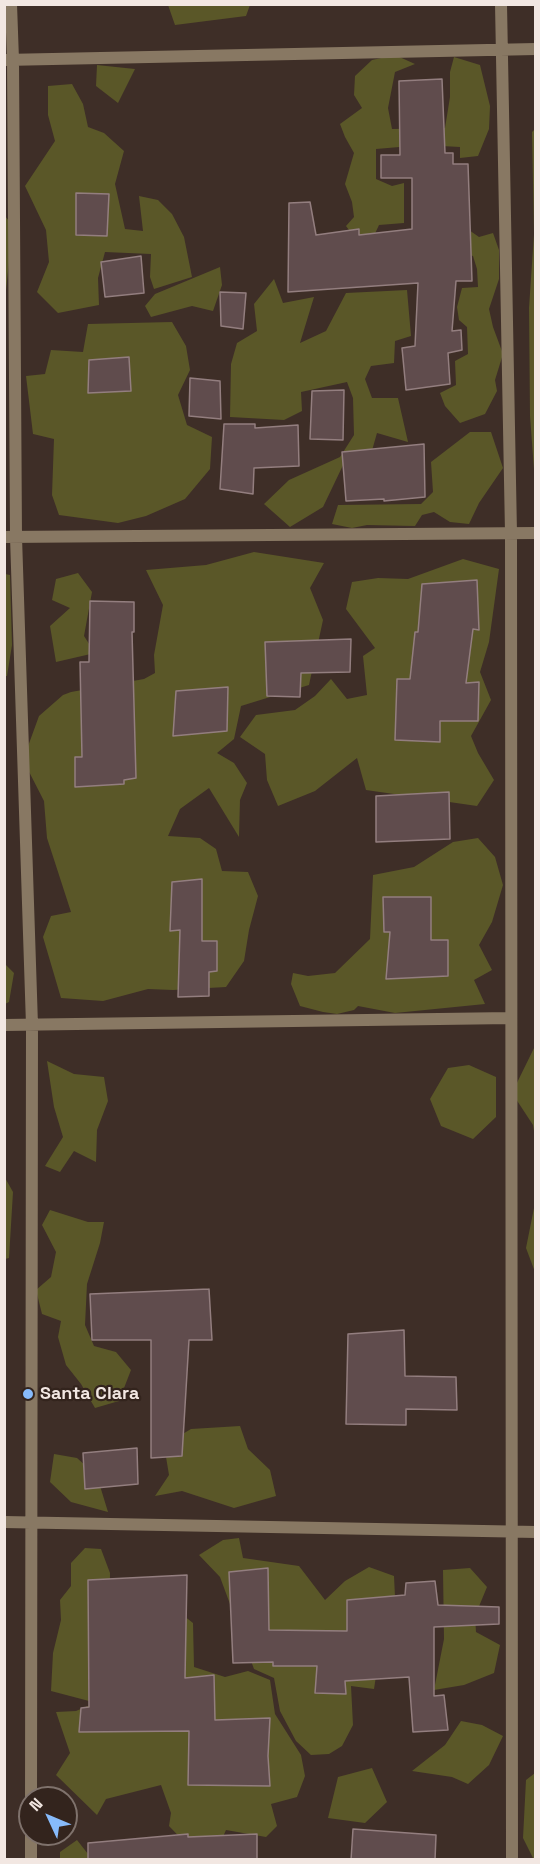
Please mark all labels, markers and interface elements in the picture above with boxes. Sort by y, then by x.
place label: Santa Clara [40,1383,139,1405]
marker: Santa Clara [21,1387,35,1401]
north arrow [18,1786,78,1846]
text: N [25,1793,47,1816]

